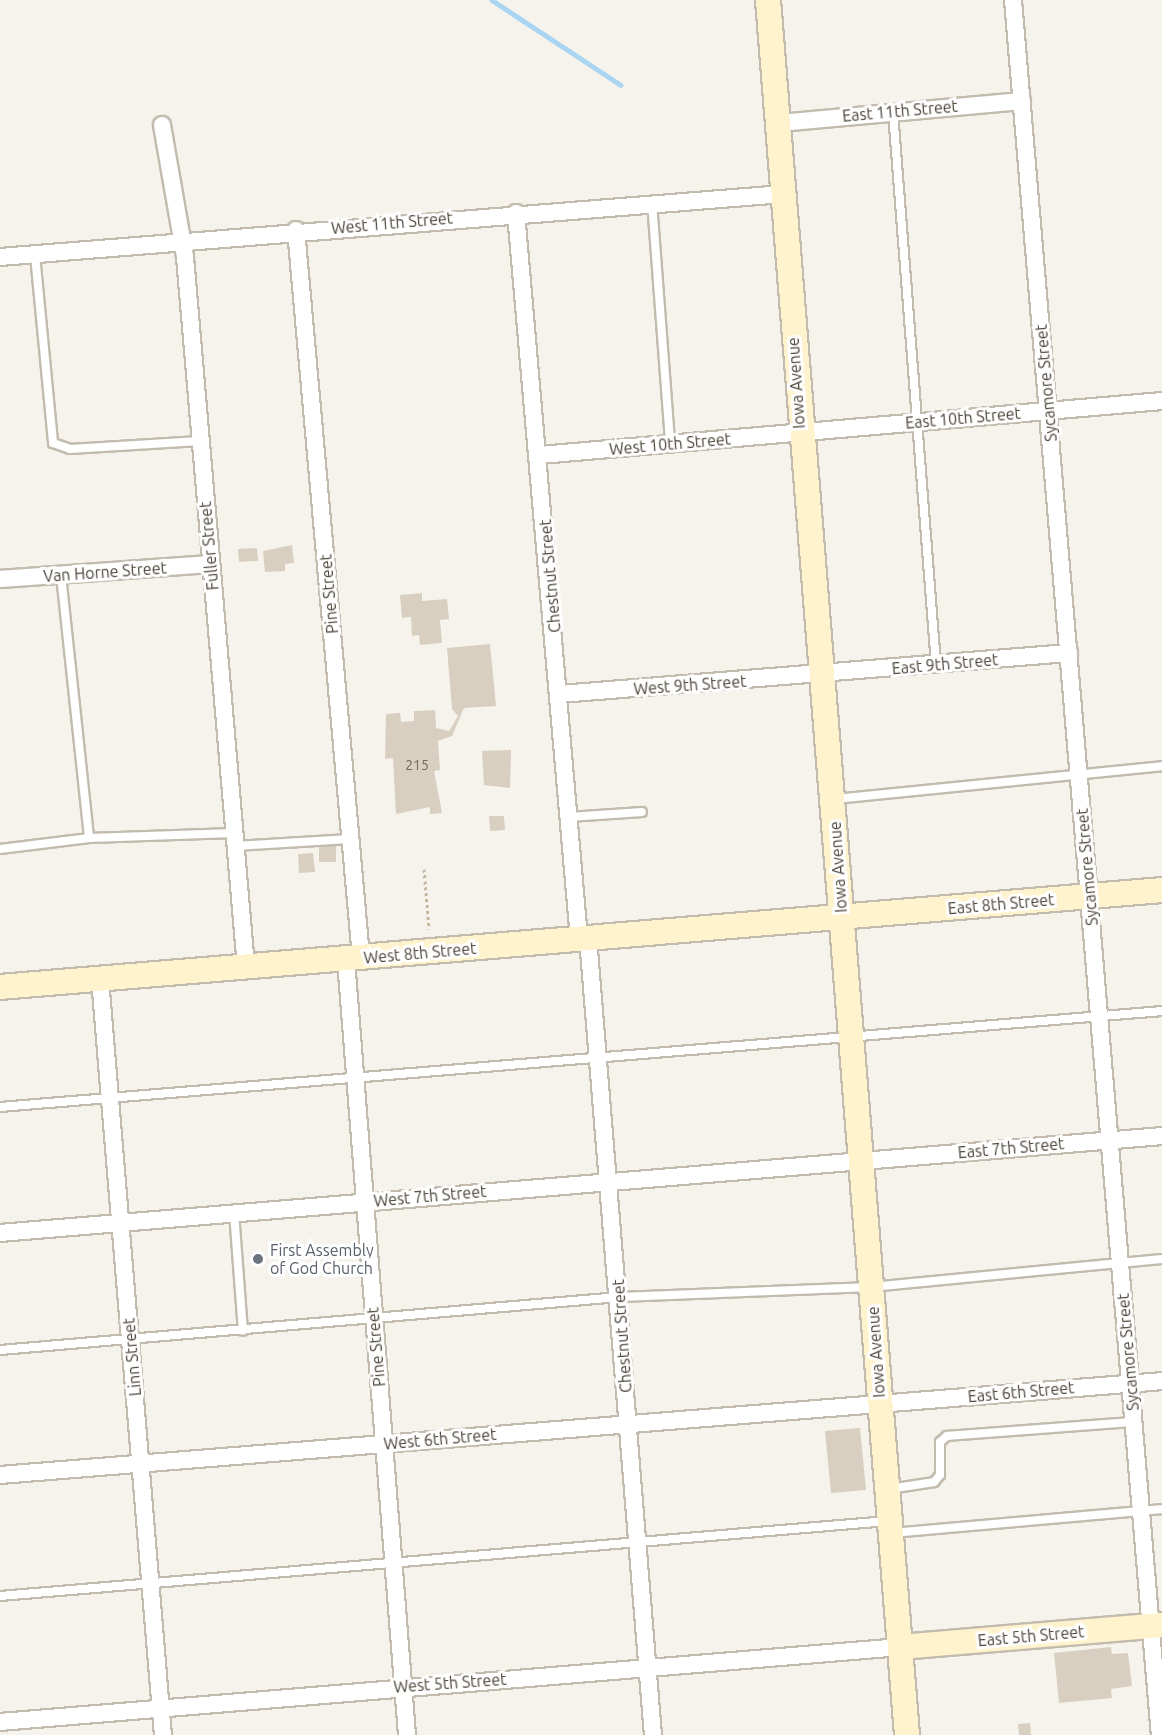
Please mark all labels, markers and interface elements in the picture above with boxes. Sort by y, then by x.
street label: East 11th Street [841,96,959,126]
street label: West 11th Street [330,208,454,238]
street label: Sycamore Street [1031,323,1061,443]
street label: Iowa Avenue [783,337,809,429]
street label: East 10th Street [904,403,1022,433]
street label: West 10th Street [608,429,732,459]
street label: Fuller Street [196,501,222,591]
street label: Chestnut Street [535,518,565,634]
street label: Pine Street [316,553,342,635]
street label: Van Horne Street [43,558,167,586]
street label: East 9th Street [891,650,999,678]
street label: West 9th Street [633,671,747,699]
house number: 215 [405,757,429,773]
street label: Sycamore Street [1072,807,1102,927]
street label: Iowa Avenue [825,821,851,913]
street label: East 8th Street [947,890,1055,918]
street label: West 8th Street [363,939,477,967]
street label: East 7th Street [957,1134,1065,1162]
street label: West 7th Street [373,1182,487,1210]
place label: First Assembly of God Church [270,1240,374,1278]
marker: First Assembly of God Church [251,1252,265,1266]
street label: Chestnut Street [608,1279,636,1393]
street label: Sycamore Street [1113,1292,1143,1412]
street label: Pine Street [363,1306,389,1388]
street label: Iowa Avenue [863,1306,889,1398]
street label: Linn Street [119,1317,145,1397]
street label: East 6th Street [967,1378,1075,1406]
street label: West 6th Street [383,1425,497,1453]
street label: East 5th Street [977,1622,1085,1650]
street label: West 5th Street [393,1669,507,1697]

